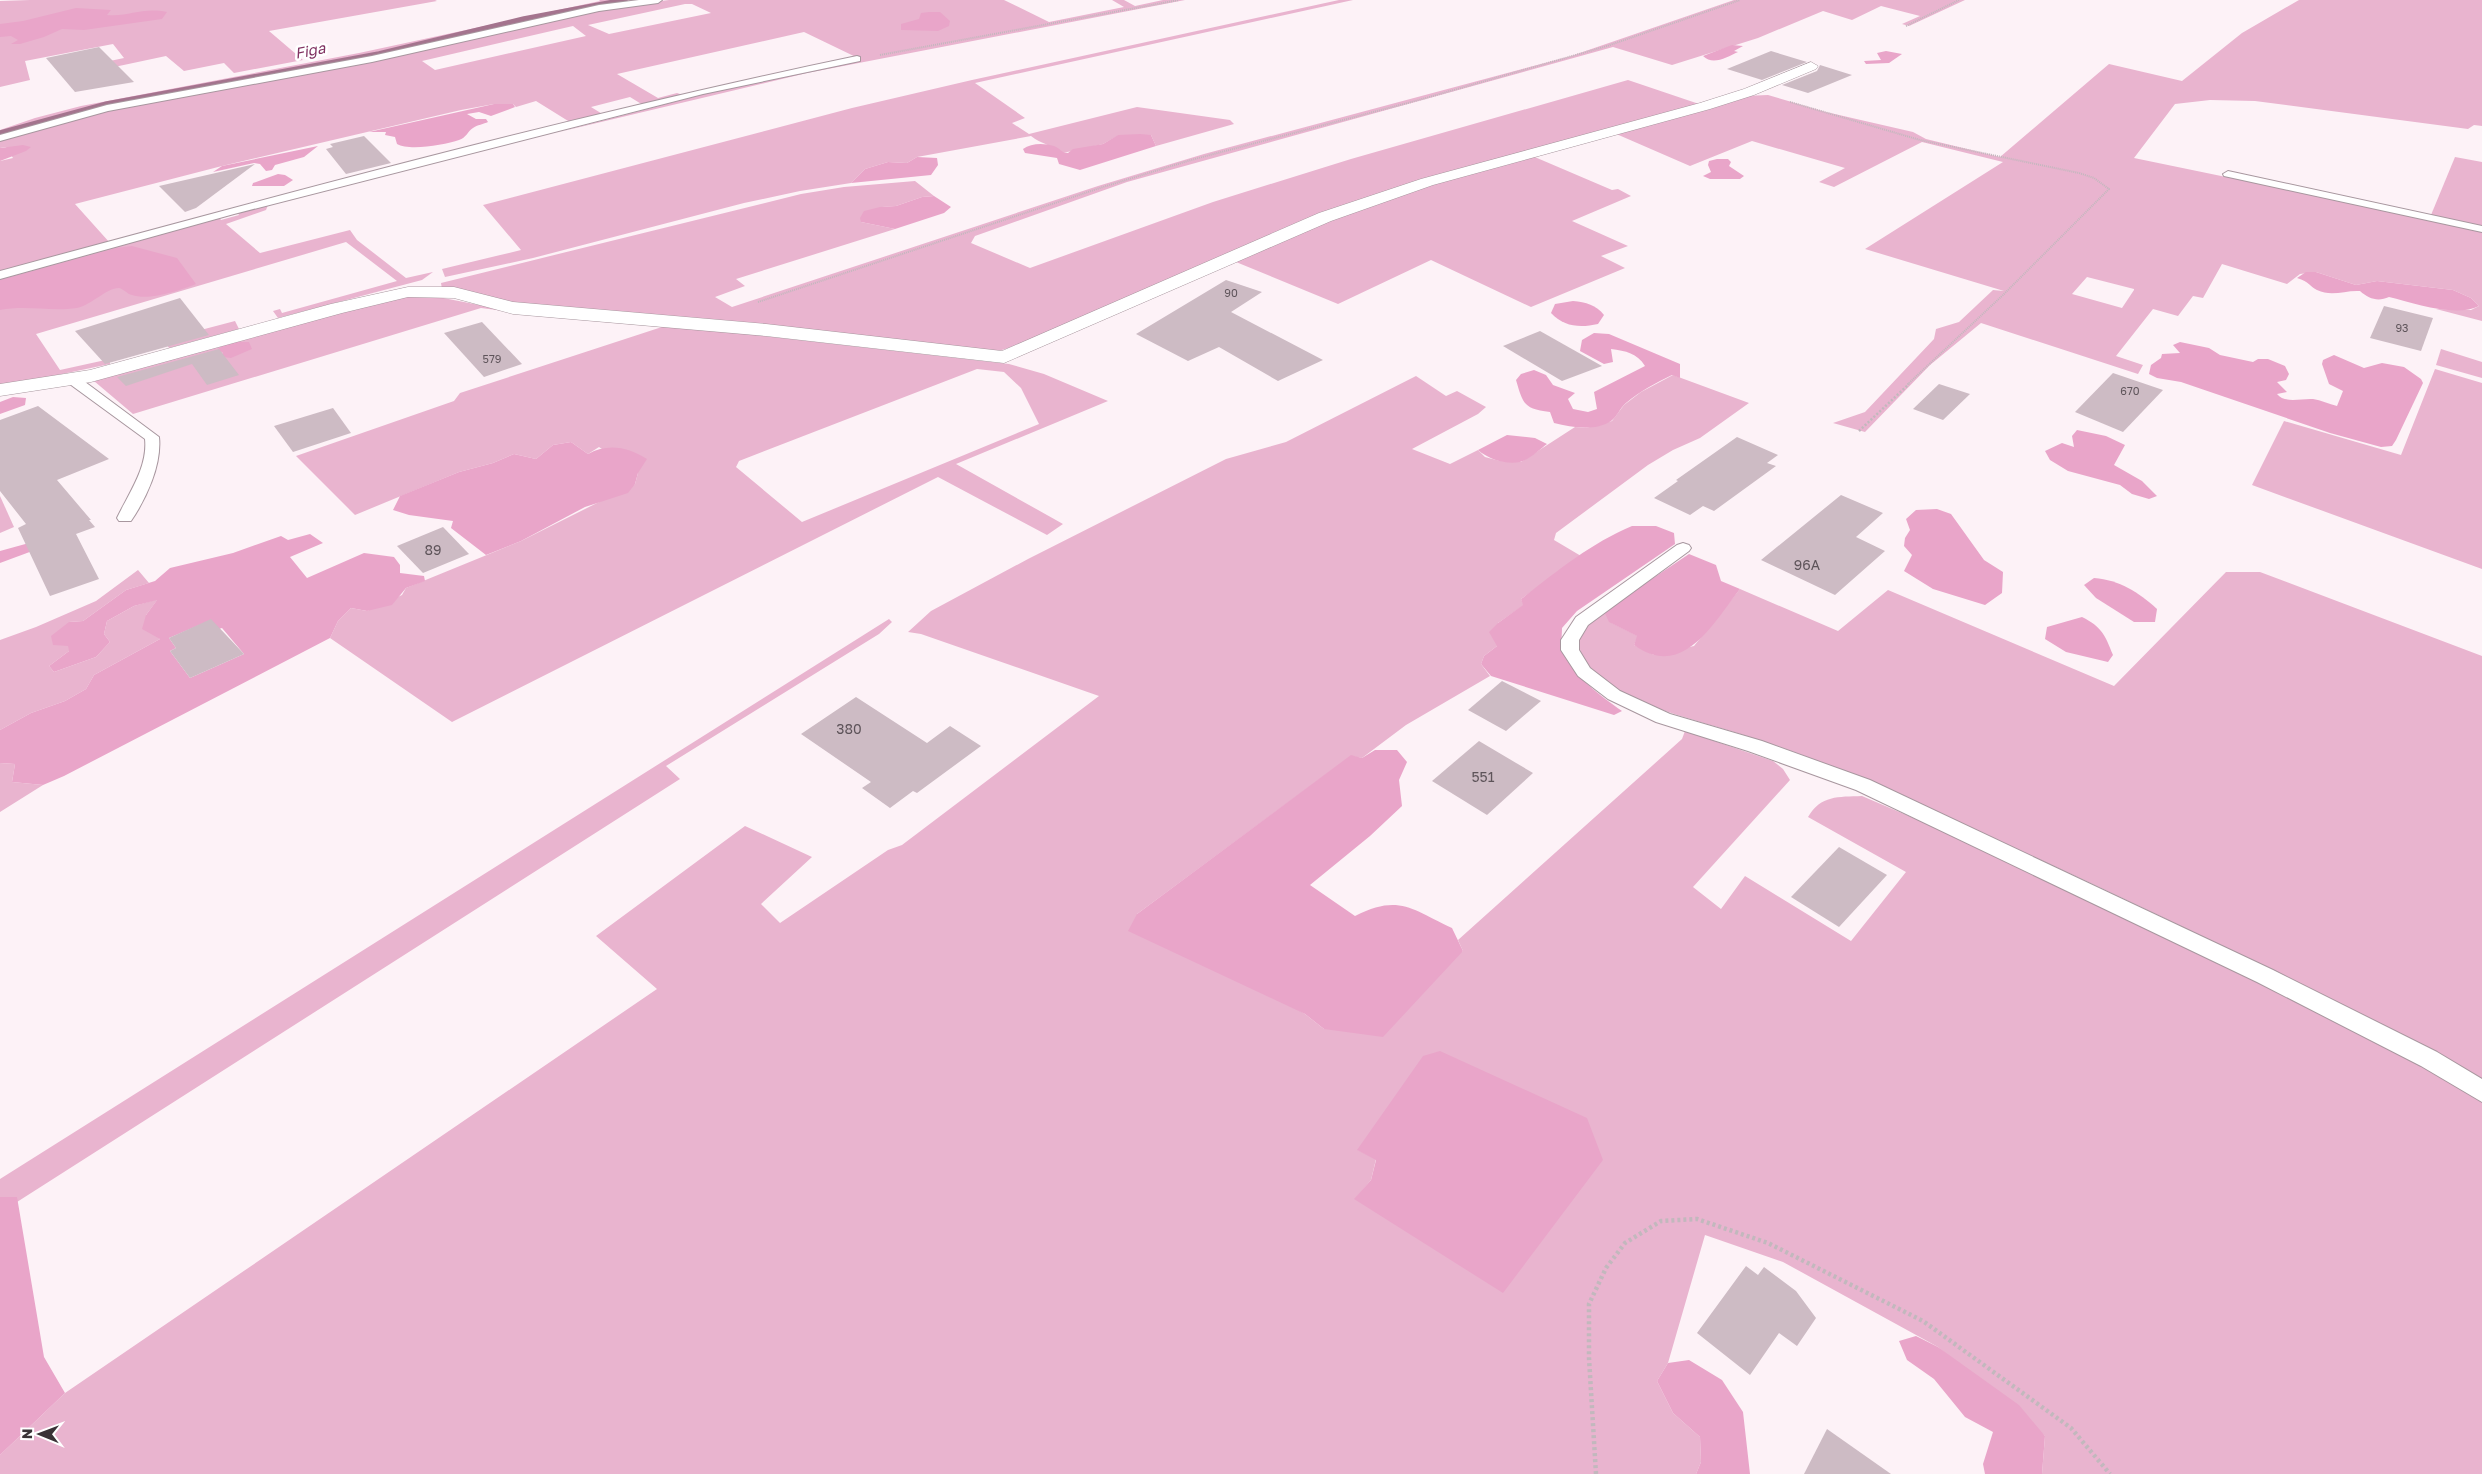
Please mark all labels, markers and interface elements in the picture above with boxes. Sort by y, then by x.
water label: Figa [293,38,327,63]
house number: 90 [1224,286,1238,299]
house number: 93 [2395,321,2409,334]
house number: 579 [483,352,501,365]
house number: 670 [2120,384,2140,397]
house number: 89 [424,541,442,558]
house number: 96A [1794,556,1821,573]
house number: 380 [836,720,862,737]
house number: 551 [1471,768,1495,785]
north arrow [15,1409,65,1459]
text: N [18,1428,35,1439]

